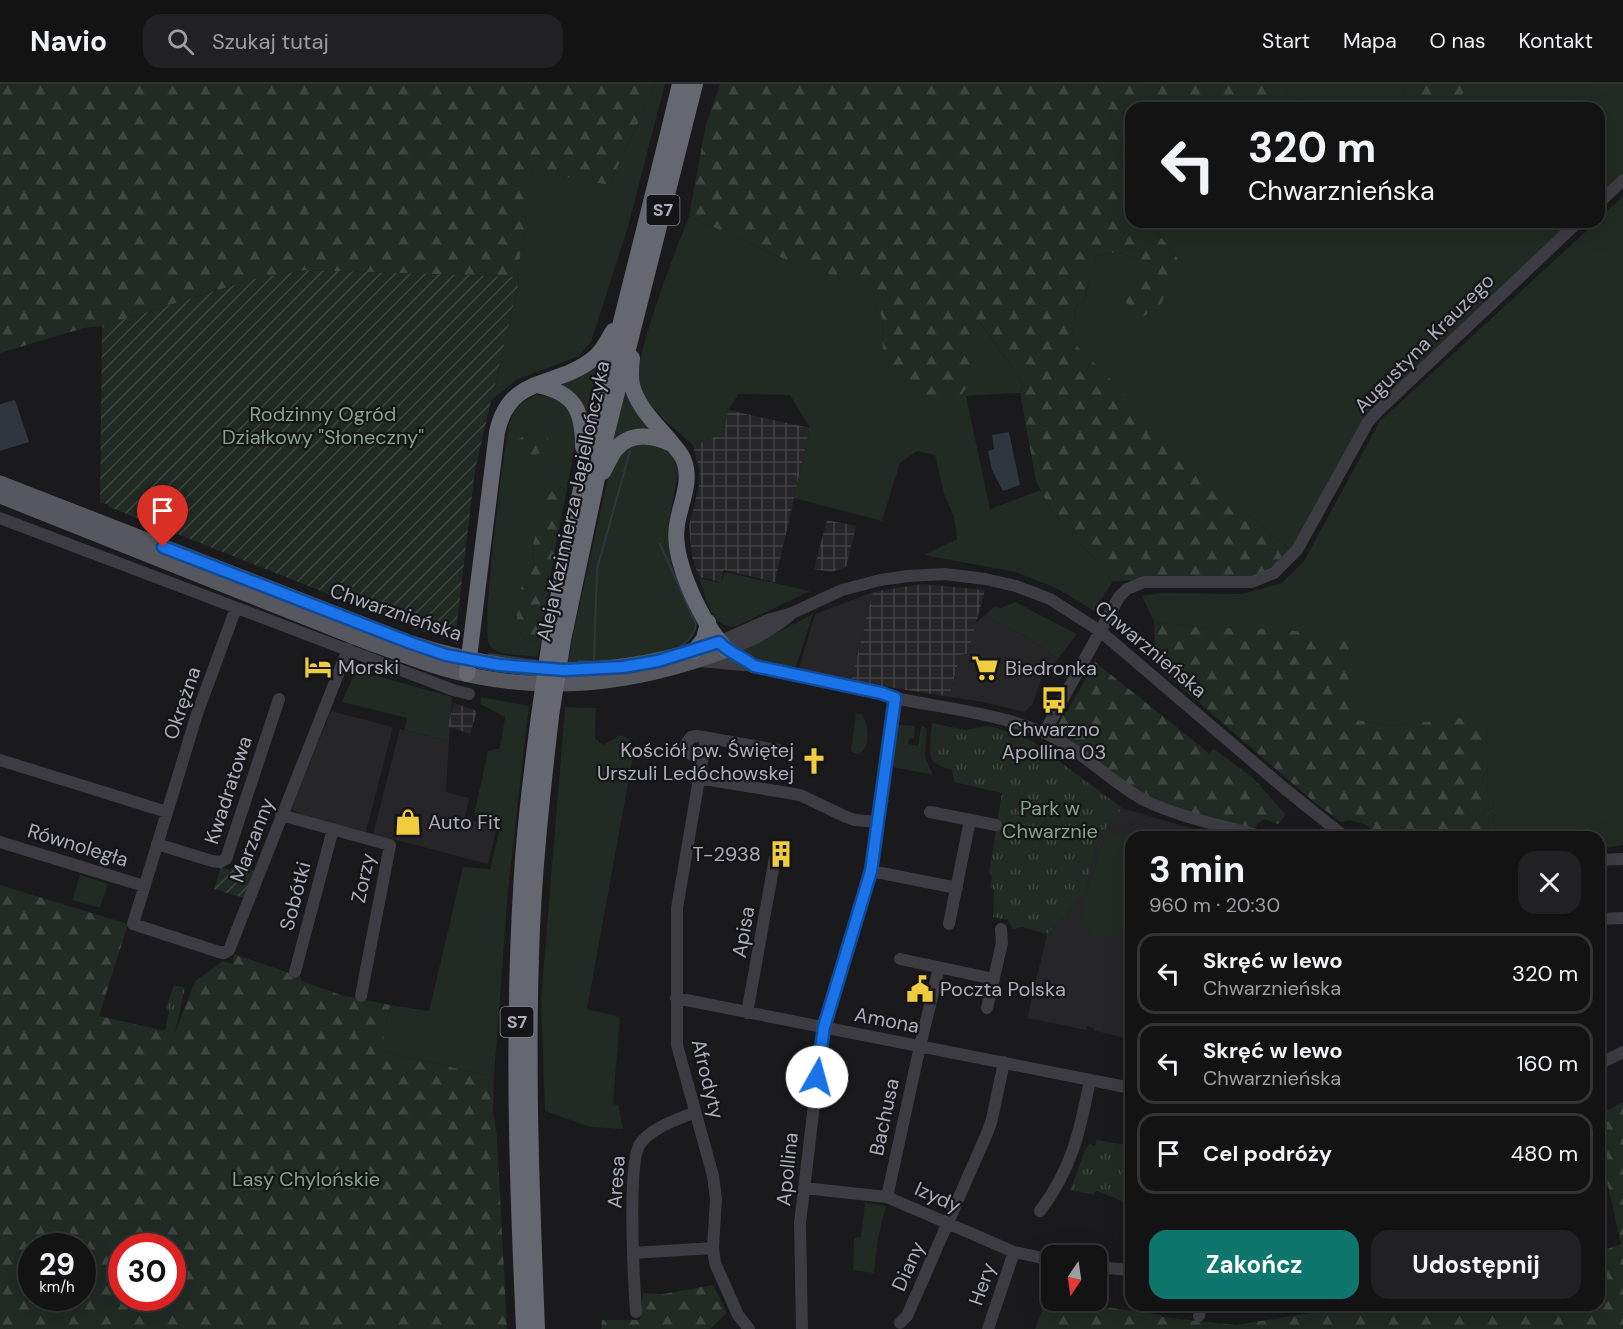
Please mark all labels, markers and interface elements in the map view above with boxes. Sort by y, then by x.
search box [143,14,563,68]
text: Navio [30,23,107,60]
icon: search [164,25,197,58]
text: Szukaj tutaj [212,27,329,56]
text: Start [1262,27,1310,55]
text: Mapa [1343,27,1397,55]
text: O nas [1430,27,1485,55]
text: Kontakt [1518,27,1593,55]
text: 320 m [1248,120,1376,175]
icon: left [1149,126,1227,204]
text: Chwarznieńska [1248,173,1435,208]
road number: S7 [646,195,680,225]
street label: Augustyna Krauzego [1348,267,1500,419]
street label: Aleja Kazimierza Jagiellończyka [531,358,615,644]
park label: Rodzinny Ogród Działkowy "Słoneczny" [222,401,424,450]
pin [137,485,188,547]
icon: arrive [146,494,179,527]
street label: Chwarznieńska [326,577,466,647]
street label: Chwarznieńska [1090,595,1212,703]
hotel icon: Morski [303,652,333,682]
supermarket icon: Biedronka [970,653,1000,683]
place label: Morski [338,654,399,680]
place label: Biedronka [1005,655,1097,681]
street label: Okrężna [157,663,207,743]
bus stop icon: Chwarzno Apollina 03 [1039,685,1069,715]
place label: Chwarzno Apollina 03 [1002,716,1106,765]
street label: Kwadratowa [198,733,258,847]
place label: Kościół pw. Świętej Urszuli Ledóchowskej [597,737,794,786]
church icon: Kościół pw. Świętej Urszuli Ledóchowskej [799,746,829,776]
street label: Marzanny [224,794,280,886]
park label: Park w Chwarznie [1002,795,1098,844]
shop icon: Auto Fit [393,807,423,837]
place label: Auto Fit [428,809,501,835]
street label: Równoległa [24,817,132,873]
building icon: T-2938 [766,839,796,869]
place label: T-2938 [692,841,761,867]
text: 3 min [1149,846,1245,893]
street label: Zorzy [345,851,381,905]
button: close [1518,851,1581,914]
street label: Sobótki [273,859,317,933]
text: 960 m · 20:30 [1149,892,1280,918]
street label: Apisa [726,904,760,960]
text: Skręć w lewo [1203,946,1343,975]
icon: left [1152,957,1185,990]
text: 320 m [1512,959,1578,988]
public building icon: Poczta Polska [905,974,935,1004]
text: Chwarznieńska [1203,975,1341,1001]
place label: Poczta Polska [940,976,1066,1002]
street label: Amona [852,1001,922,1039]
road number: S7 [500,1007,534,1037]
street label: Afrodyty [686,1036,730,1122]
text: Skręć w lewo [1203,1036,1343,1065]
position arrow [785,1045,849,1109]
icon: left [1152,1047,1185,1080]
text: 160 m [1517,1049,1578,1078]
text: Chwarznieńska [1203,1065,1341,1091]
street label: Bachusa [863,1076,905,1158]
street label: Apollina [770,1131,804,1207]
icon: arrive [1152,1137,1185,1170]
text: Cel podróży [1203,1139,1332,1168]
text: 480 m [1511,1139,1578,1168]
street label: Aresa [601,1155,631,1209]
park label: Lasy Chylońskie [232,1166,380,1192]
street label: Izydy [911,1175,965,1219]
button: Zakończ [1149,1230,1359,1299]
button: Udostępnij [1371,1230,1581,1299]
speed limit sign: 30 [108,1233,186,1311]
street label: Diany [886,1237,930,1295]
text: 29 [39,1245,75,1284]
north arrow [1041,1245,1107,1311]
map controls [1041,1245,1107,1311]
street label: Hery [963,1259,1001,1309]
text: km/h [39,1277,75,1297]

